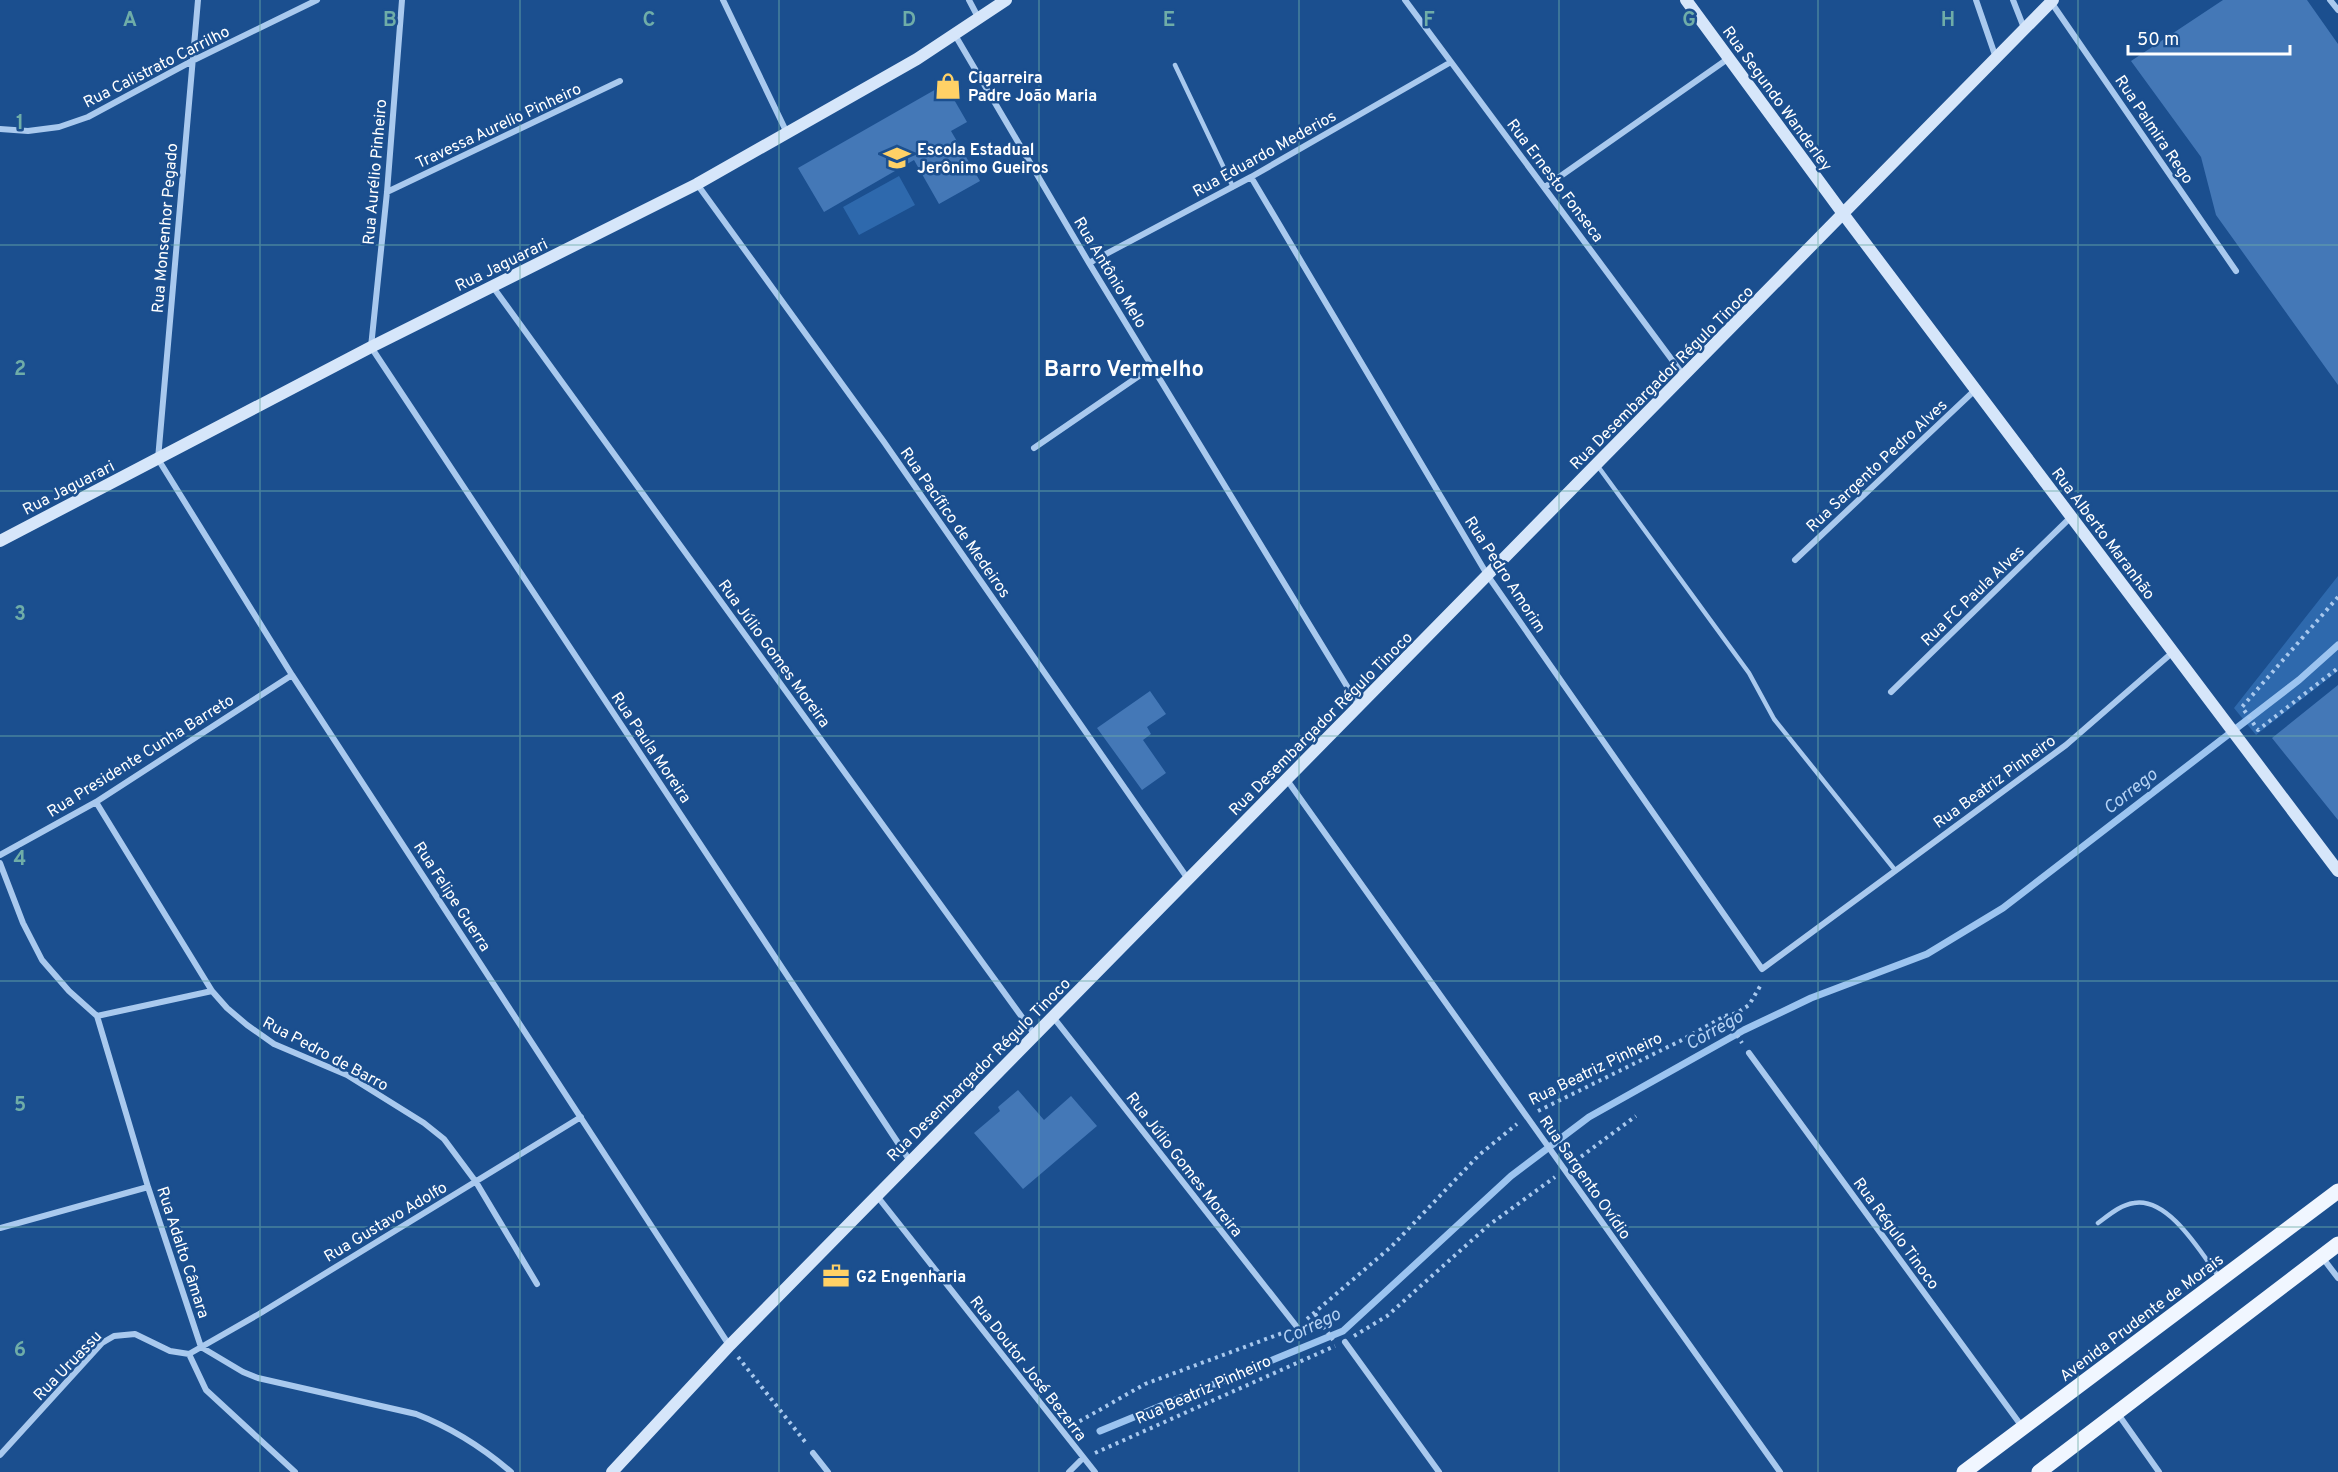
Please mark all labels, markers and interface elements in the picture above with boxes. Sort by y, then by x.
text: A [123,8,137,34]
text: B [383,8,397,34]
text: C [643,8,655,34]
text: D [902,8,916,34]
text: E [1163,8,1175,34]
text: F [1423,8,1435,34]
text: G [1682,8,1696,34]
text: H [1941,8,1955,34]
scale bar [2128,18,2290,56]
street label: Rua Calistrato Carrilho [80,22,234,113]
street label: Rua Segundo Wanderley [1717,23,1836,176]
text: 50 m [2137,29,2179,52]
place label: Cigarreira Padre João Maria [968,69,1097,107]
shop icon: Cigarreira Padre João Maria [933,71,963,101]
street label: Rua Palmira Rego [2110,72,2197,188]
street label: Travessa Aurelio Pinheiro [413,80,585,174]
street label: Rua Aurélio Pinheiro [360,98,392,246]
street label: Rua Eduardo Mederios [1190,107,1340,203]
text: 1 [16,111,24,137]
street label: Rua Ernesto Fonseca [1502,116,1607,247]
place label: Escola Estadual Jerônimo Gueiros [917,141,1049,179]
street label: Rua Monsenhor Pegado [149,142,183,314]
school or university icon: Escola Estadual Jerônimo Gueiros [882,143,912,173]
street label: Rua Antônio Melo [1068,214,1150,332]
street label: Rua Jaguarari [452,235,551,297]
street label: Rua Desembargador Régulo Tinoco [1566,282,1759,475]
text: 2 [14,357,26,383]
district label: Barro Vermelho [1044,357,1204,384]
street label: Rua Sargento Pedro Alves [1803,396,1952,537]
street label: Rua Pacífico de Medeiros [895,444,1014,602]
street label: Rua Jaguarari [20,457,118,521]
street label: Rua Alberto Maranhão [2046,464,2159,604]
street label: Rua Pedro Amorim [1459,513,1549,637]
street label: Rua FC Paula Alves [1917,542,2029,651]
street label: Rua Júlio Gomes Moreira [713,576,834,732]
text: 3 [14,602,26,628]
street label: Rua Desembargador Régulo Tinoco [1225,628,1418,821]
street label: Rua Paula Moreira [606,689,695,808]
street label: Rua Presidente Cunha Barreto [44,691,238,823]
street label: Rua Beatriz Pinheiro [1930,731,2060,834]
water label: Corrego [2099,764,2163,820]
street label: Rua Felipe Guerra [408,838,494,956]
text: 4 [14,847,26,873]
street label: Rua Desembargador Régulo Tinoco [883,974,1076,1167]
water label: Corrego [1682,1006,1748,1056]
street label: Rua Pedro de Barro [259,1013,392,1096]
street label: Rua Beatriz Pinheiro [1526,1029,1666,1111]
street label: Rua Júlio Gomes Moreira [1121,1089,1246,1242]
text: 5 [14,1093,26,1119]
street label: Rua Sargento Ovídio [1534,1112,1635,1244]
street label: Rua Régulo Tinoco [1848,1174,1943,1294]
street label: Rua Gustavo Adolfo [321,1178,451,1267]
street label: Rua Adalto Câmara [151,1184,213,1321]
street label: Avenida Prudente de Morais [2056,1250,2228,1387]
office icon: G2 Engenharia [821,1261,851,1291]
place label: G2 Engenharia [856,1268,966,1288]
street label: Rua Doutor José Bezerra [965,1293,1090,1446]
water label: Corrego [1279,1303,1345,1351]
street label: Rua Uruassu [30,1327,107,1406]
text: 6 [14,1338,26,1364]
street label: Rua Beatriz Pinheiro [1133,1352,1275,1430]

